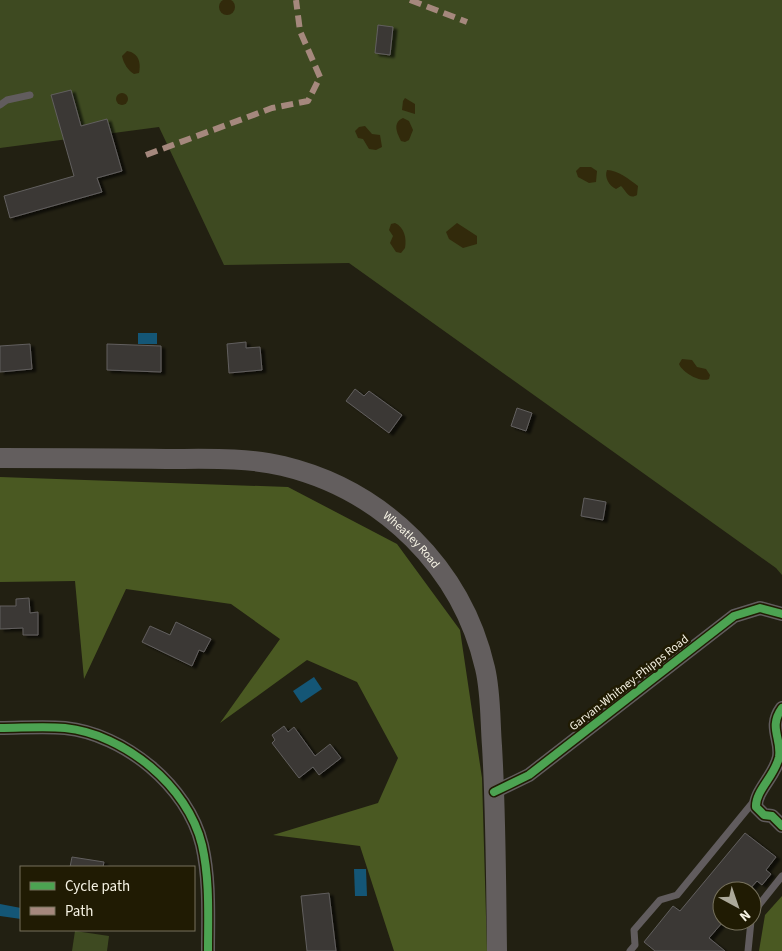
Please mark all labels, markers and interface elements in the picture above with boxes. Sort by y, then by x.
street label: Wheatley Road [379,507,444,572]
street label: Garvan-Whitney-Phipps Road [566,631,692,735]
legend [20,866,195,931]
text: Cycle path [65,876,130,897]
north arrow [712,881,762,931]
text: Path [65,901,93,922]
text: N [735,905,755,926]

